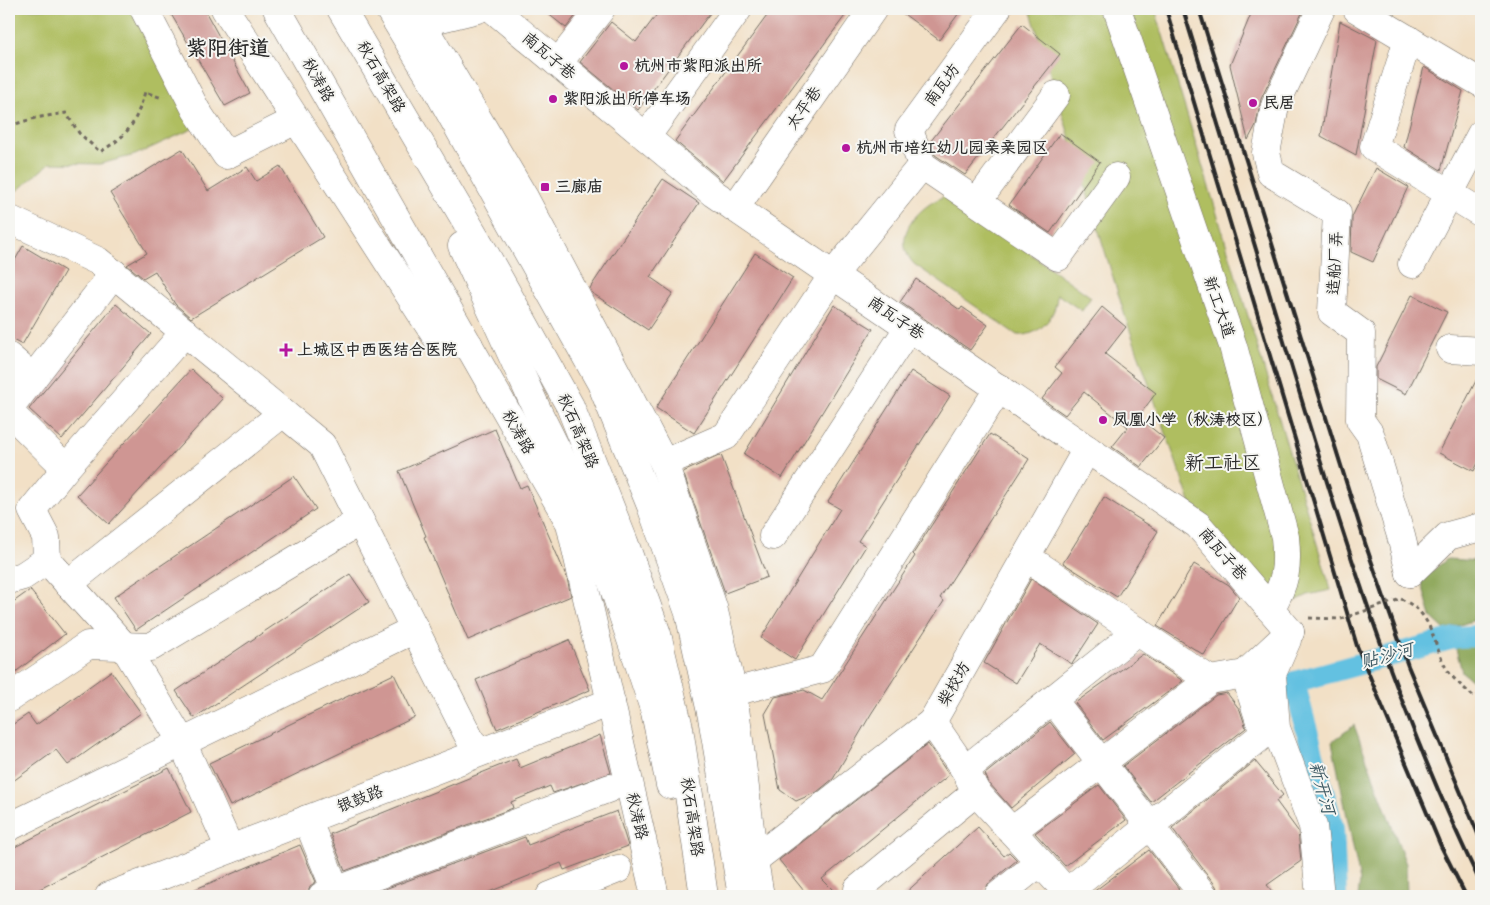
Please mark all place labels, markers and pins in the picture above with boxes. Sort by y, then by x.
place label: 杭州市紫阳派出所 [634,56,762,76]
marker: 杭州市紫阳派出所 [618,60,630,72]
place label: 紫阳派出所停车场 [563,89,691,109]
marker: 紫阳派出所停车场 [547,93,559,105]
place label: 民居 [1263,93,1295,113]
marker: 民居 [1247,97,1259,109]
place label: 杭州市培红幼儿园亲亲园区 [856,138,1048,158]
marker: 杭州市培红幼儿园亲亲园区 [840,142,852,154]
place label: 三廊庙 [555,177,603,197]
marker: 三廊庙 [539,181,551,193]
place label: 上城区中西医结合医院 [297,340,457,360]
marker: 上城区中西医结合医院 [279,343,293,357]
place label: 凤凰小学（秋涛校区） [1113,410,1273,430]
marker: 凤凰小学（秋涛校区） [1097,414,1109,426]

